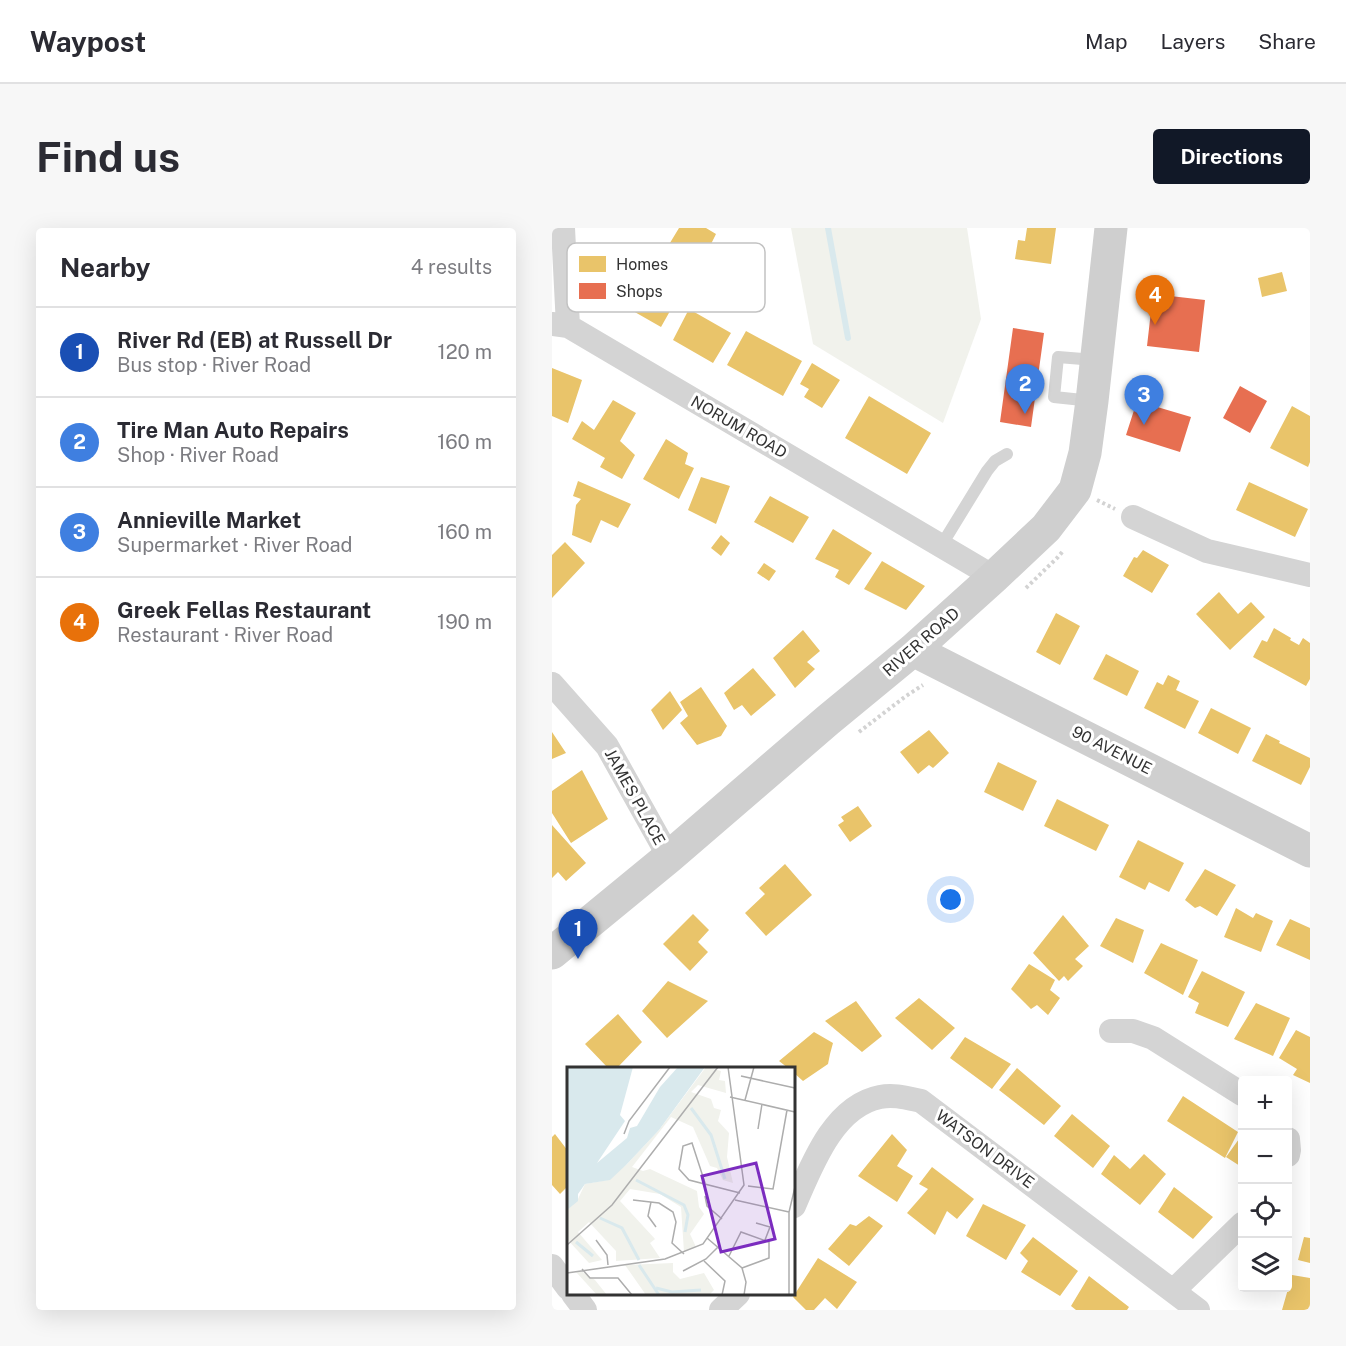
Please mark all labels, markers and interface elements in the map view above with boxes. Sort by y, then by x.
text: Waypost [30,25,146,58]
text: Map [1085,29,1128,54]
text: Layers [1161,29,1225,54]
text: Share [1258,29,1316,54]
button: Directions [1153,129,1310,184]
text: Find us [36,132,180,181]
legend [567,243,765,312]
text: Nearby [60,252,150,283]
text: 4 results [411,255,492,279]
text: Homes [616,255,668,274]
pin: 4 [1136,276,1174,325]
text: Shops [616,282,663,301]
text: River Rd (EB) at Russell Dr [117,327,392,353]
text: 1 [75,340,84,364]
text: 120 m [438,340,492,364]
text: Bus stop · River Road [117,353,311,377]
pin: 2 [1006,364,1044,414]
pin: 3 [1124,376,1164,425]
street label: NORUM ROAD [688,392,790,462]
text: Tire Man Auto Repairs [117,417,349,443]
text: 2 [73,430,86,454]
text: 160 m [437,430,492,454]
text: Shop · River Road [117,443,279,467]
text: Annieville Market [117,507,301,533]
text: 3 [73,520,86,544]
text: 160 m [437,520,492,544]
text: Supermarket · River Road [117,533,353,557]
text: Greek Fellas Restaurant [117,597,371,623]
street label: RIVER ROAD [879,604,963,680]
text: 4 [73,610,86,634]
text: 190 m [437,610,492,634]
text: Restaurant · River Road [117,623,333,647]
street label: 90 AVENUE [1069,722,1155,778]
street label: JAMES PLACE [601,746,669,848]
your location [936,885,965,914]
pin: 1 [558,910,598,959]
inset map [567,1067,795,1295]
map controls [1238,1076,1292,1292]
button: + [1238,1076,1292,1130]
street label: WATSON DRIVE [932,1106,1038,1192]
button: − [1238,1130,1292,1184]
button: locate [1238,1184,1292,1238]
button: layers [1238,1238,1292,1292]

